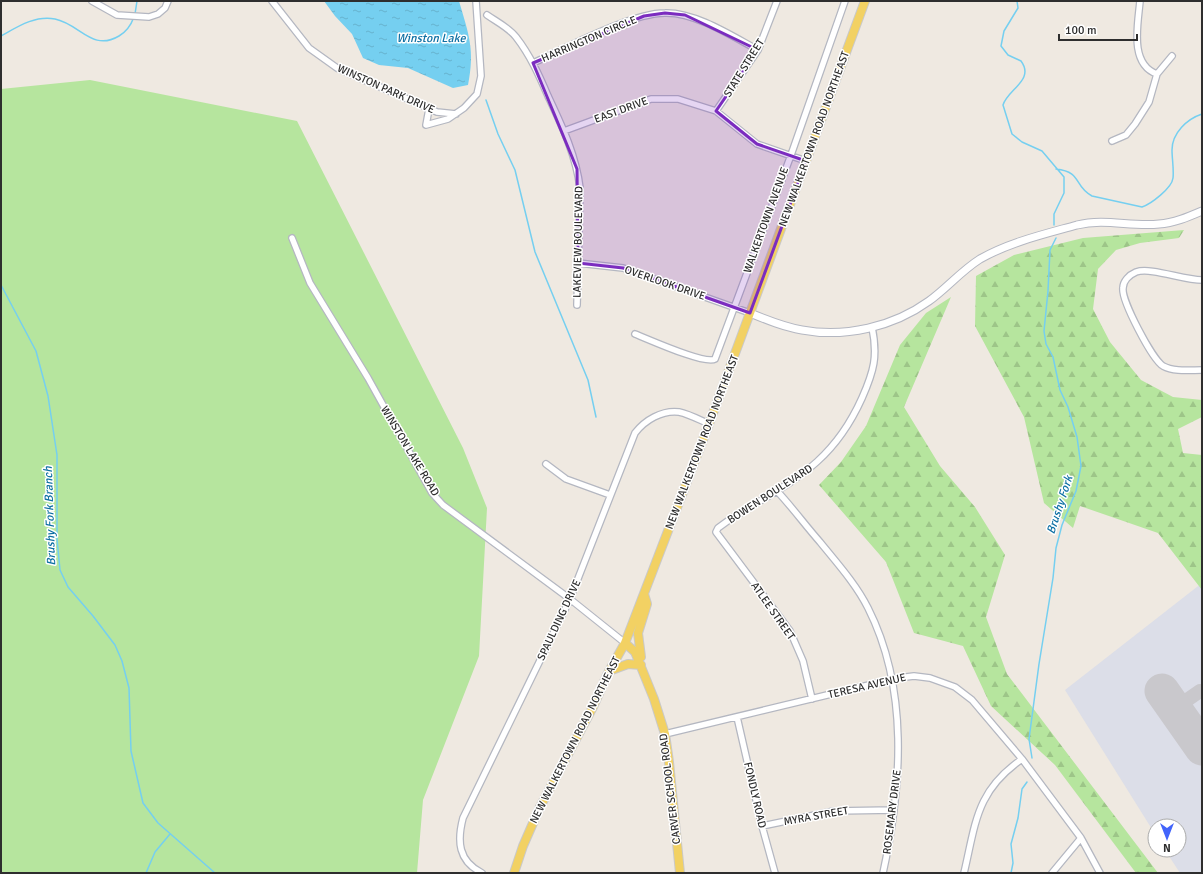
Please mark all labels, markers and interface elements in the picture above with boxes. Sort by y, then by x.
street label: HARRINGTON CIRCLE [539,13,639,65]
scale bar [1059,16,1137,42]
text: 100 m [1065,23,1097,38]
water label: Winston Lake [397,31,466,46]
street label: STATE STREET [721,36,767,100]
street label: NEW WALKERTOWN ROAD NORTHEAST [776,49,852,228]
street label: WINSTON PARK DRIVE [335,62,437,116]
street label: EAST DRIVE [592,94,650,126]
street label: WALKERTOWN AVENUE [741,165,791,275]
street label: LAKEVIEW BOULEVARD [571,186,585,298]
street label: OVERLOOK DRIVE [623,263,707,303]
street label: NEW WALKERTOWN ROAD NORTHEAST [663,352,742,531]
street label: WINSTON LAKE ROAD [378,403,442,499]
street label: BOWEN BOULEVARD [725,462,815,526]
water label: Brushy Fork Branch [41,466,59,566]
water label: Brushy Fork [1044,473,1077,536]
street label: SPAULDING DRIVE [535,577,583,663]
street label: ATLEE STREET [748,580,798,643]
street label: NEW WALKERTOWN ROAD NORTHEAST [527,654,623,826]
street label: TERESA AVENUE [827,671,907,701]
street label: CARVER SCHOOL ROAD [657,733,683,845]
street label: FONDLY ROAD [741,761,769,829]
street label: ROSEMARY DRIVE [880,769,904,855]
street label: MYRA STREET [783,804,850,828]
north arrow [1147,818,1187,858]
text: N [1163,841,1171,854]

